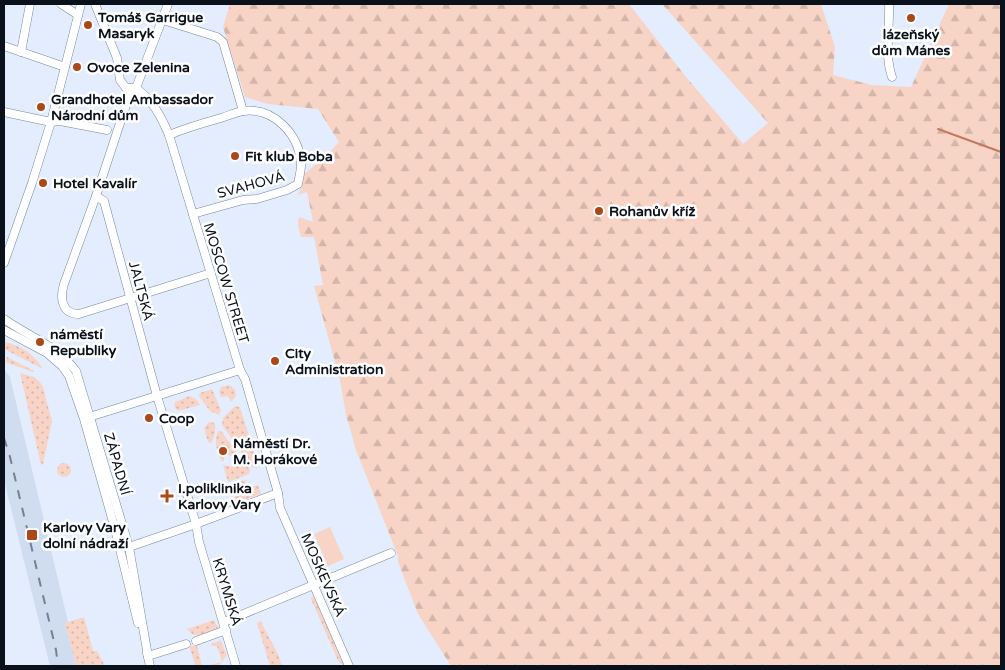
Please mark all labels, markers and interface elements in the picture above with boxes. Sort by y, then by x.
place label: Tomáš Garrigue Masaryk [97,9,203,42]
marker: lázeňský dům Mánes [905,12,917,24]
marker: Tomáš Garrigue Masaryk [82,19,94,31]
place label: lázeňský dům Mánes [872,26,950,59]
place label: Ovoce Zelenina [87,59,190,76]
marker: Ovoce Zelenina [71,61,83,73]
place label: Grandhotel Ambassador Národní dům [51,91,214,124]
marker: Grandhotel Ambassador Národní dům [35,101,47,113]
place label: Fit klub Boba [245,148,333,165]
marker: Fit klub Boba [229,150,241,162]
street label: SVAHOVÁ [215,168,287,202]
place label: Hotel Kavalír [53,175,137,192]
marker: Hotel Kavalír [37,177,49,189]
place label: Rohanův kříž [609,203,695,220]
marker: Rohanův kříž [593,205,605,217]
street label: MOSCOW STREET [200,221,253,346]
street label: JALTSKÁ [125,259,157,323]
place label: náměstí Republiky [50,326,117,359]
marker: náměstí Republiky [34,336,46,348]
place label: City Administration [285,345,383,378]
marker: City Administration [269,355,281,367]
place label: Coop [159,410,195,427]
marker: Coop [143,412,155,424]
street label: ZÁPADNÍ [100,431,134,497]
place label: Náměstí Dr. M. Horákové [233,435,317,468]
marker: Náměstí Dr. M. Horákové [217,445,229,457]
place label: I.poliklinika Karlovy Vary [178,480,261,513]
marker: I.poliklinika Karlovy Vary [160,489,174,503]
place label: Karlovy Vary dolní nádraží [43,519,129,552]
marker: Karlovy Vary dolní nádraží [25,528,39,542]
street label: MOSKEVSKÁ [297,531,349,619]
street label: KRYMSKÁ [209,556,245,628]

